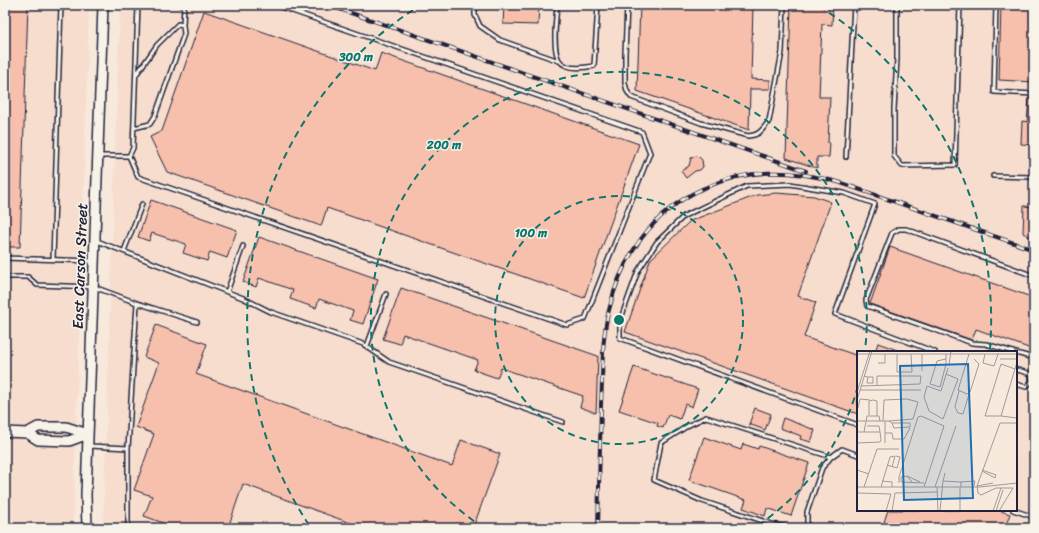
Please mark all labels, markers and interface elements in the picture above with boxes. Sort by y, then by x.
text: 300 m [338,46,374,68]
text: 200 m [426,134,462,156]
street label: East Carson Street [65,202,95,329]
text: 100 m [515,222,548,244]
centre of rings [612,313,626,327]
inset map [857,351,1017,511]

